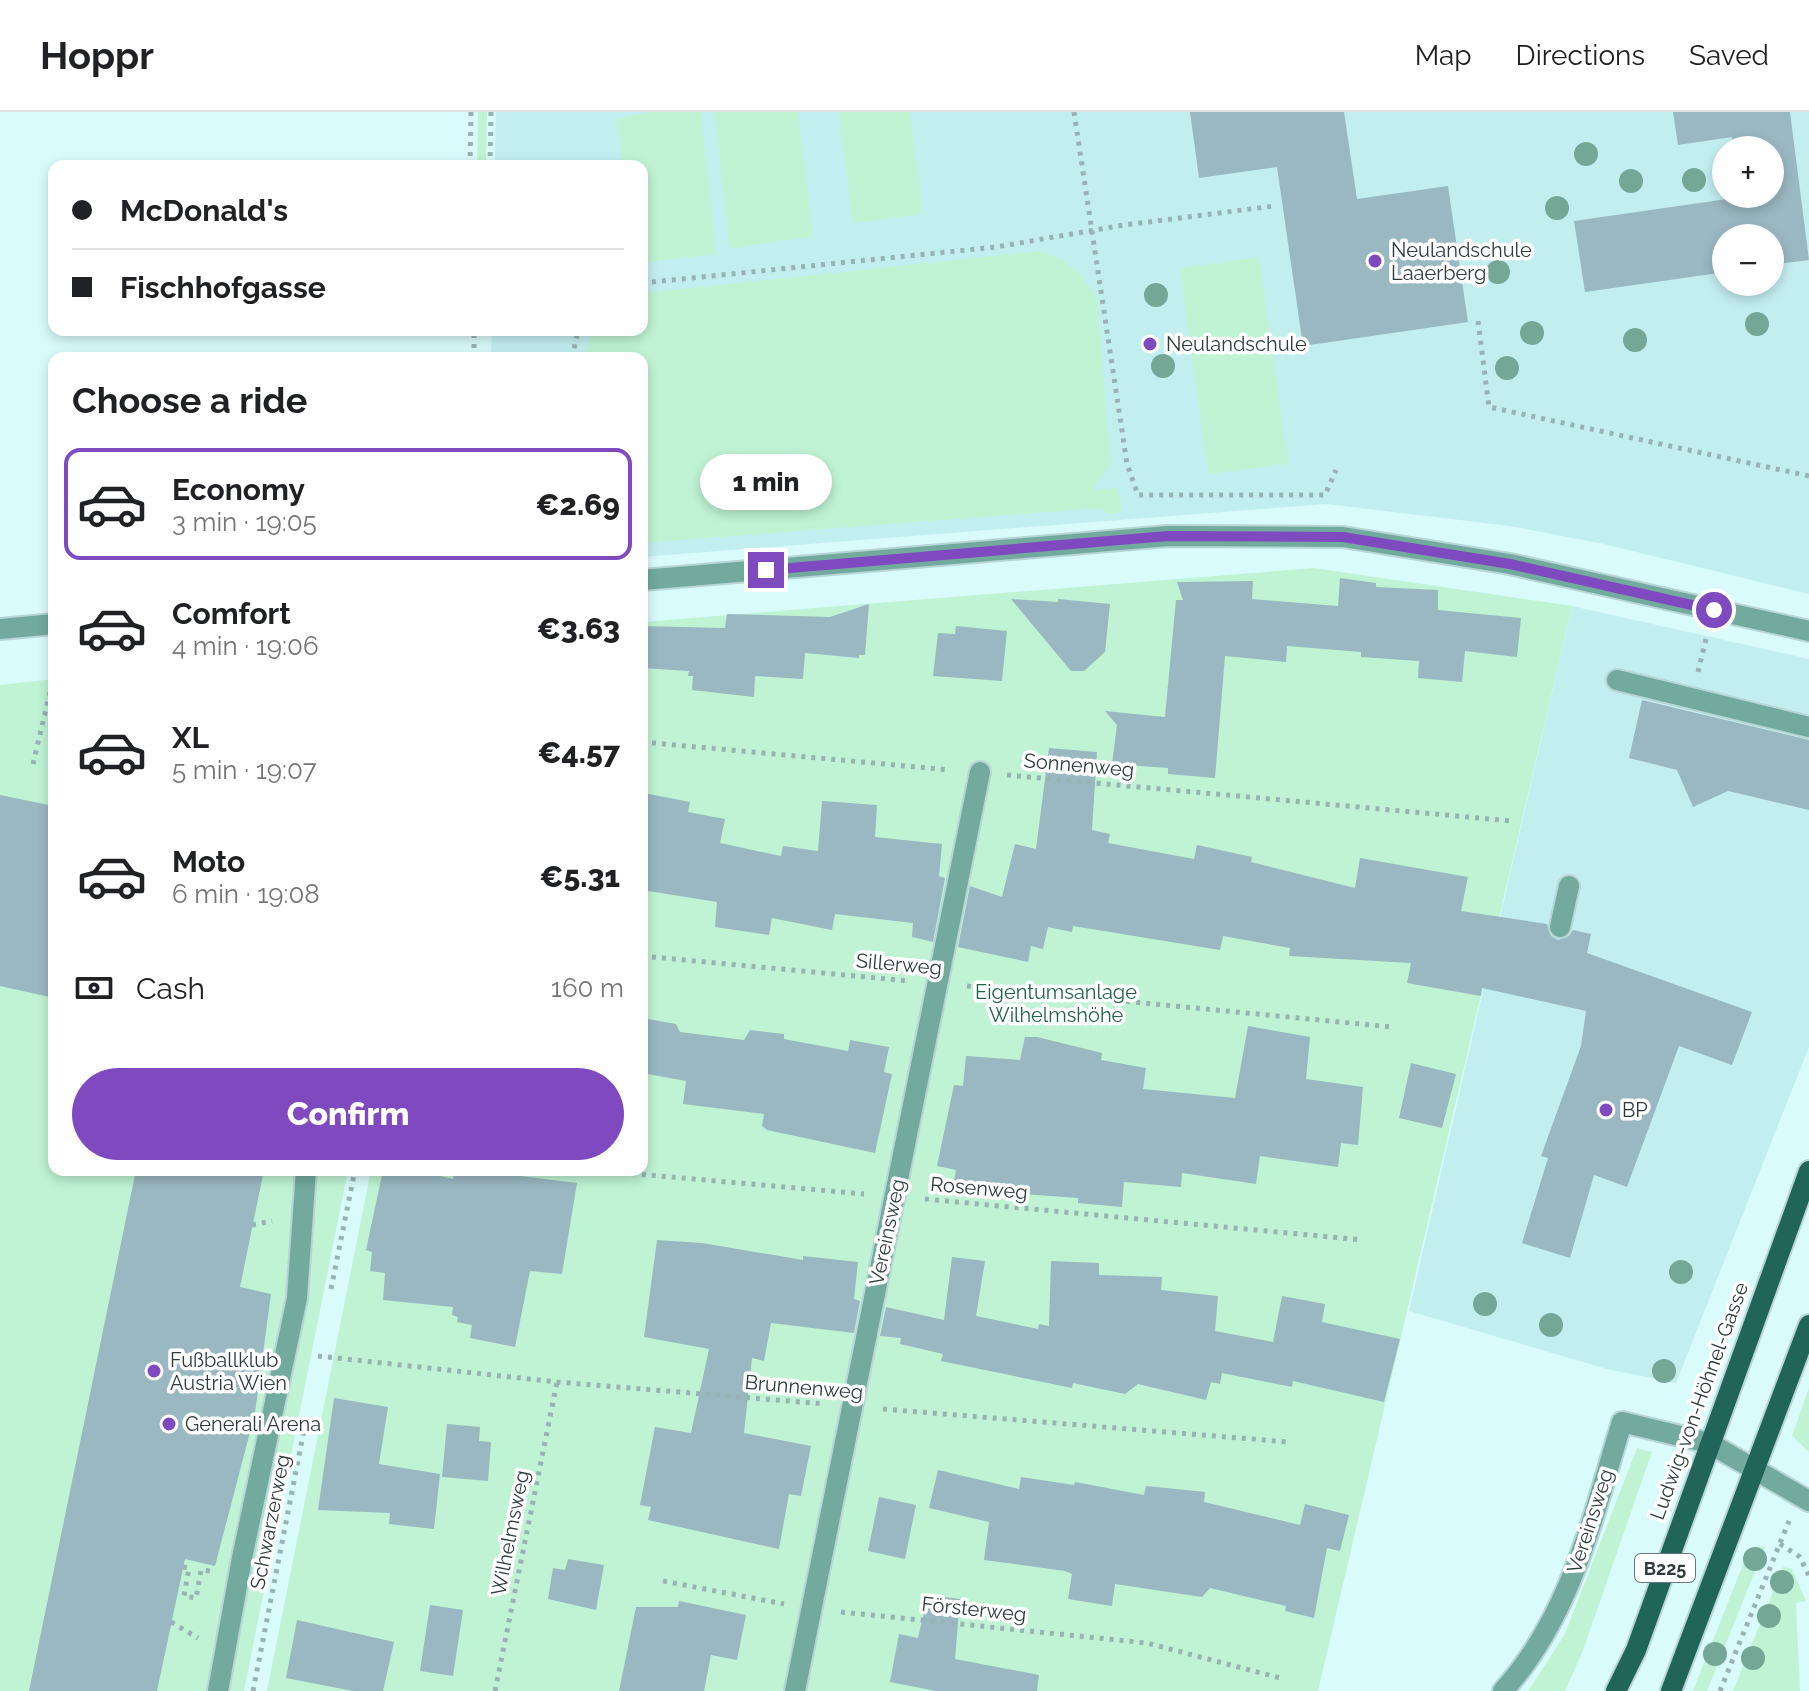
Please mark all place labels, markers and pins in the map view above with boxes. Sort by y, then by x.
place label: Neulandschule Laaerberg [1391,238,1532,285]
marker: Neulandschule Laaerberg [1366,252,1384,270]
place label: Neulandschule [1166,332,1307,356]
marker: Neulandschule [1141,335,1159,353]
place label: BP [1622,1098,1648,1122]
marker: BP [1597,1101,1615,1119]
place label: Fußballklub Austria Wien [170,1348,287,1395]
marker: Fußballklub Austria Wien [145,1362,163,1380]
place label: Generali Arena [185,1412,321,1436]
marker: Generali Arena [160,1415,178,1433]

